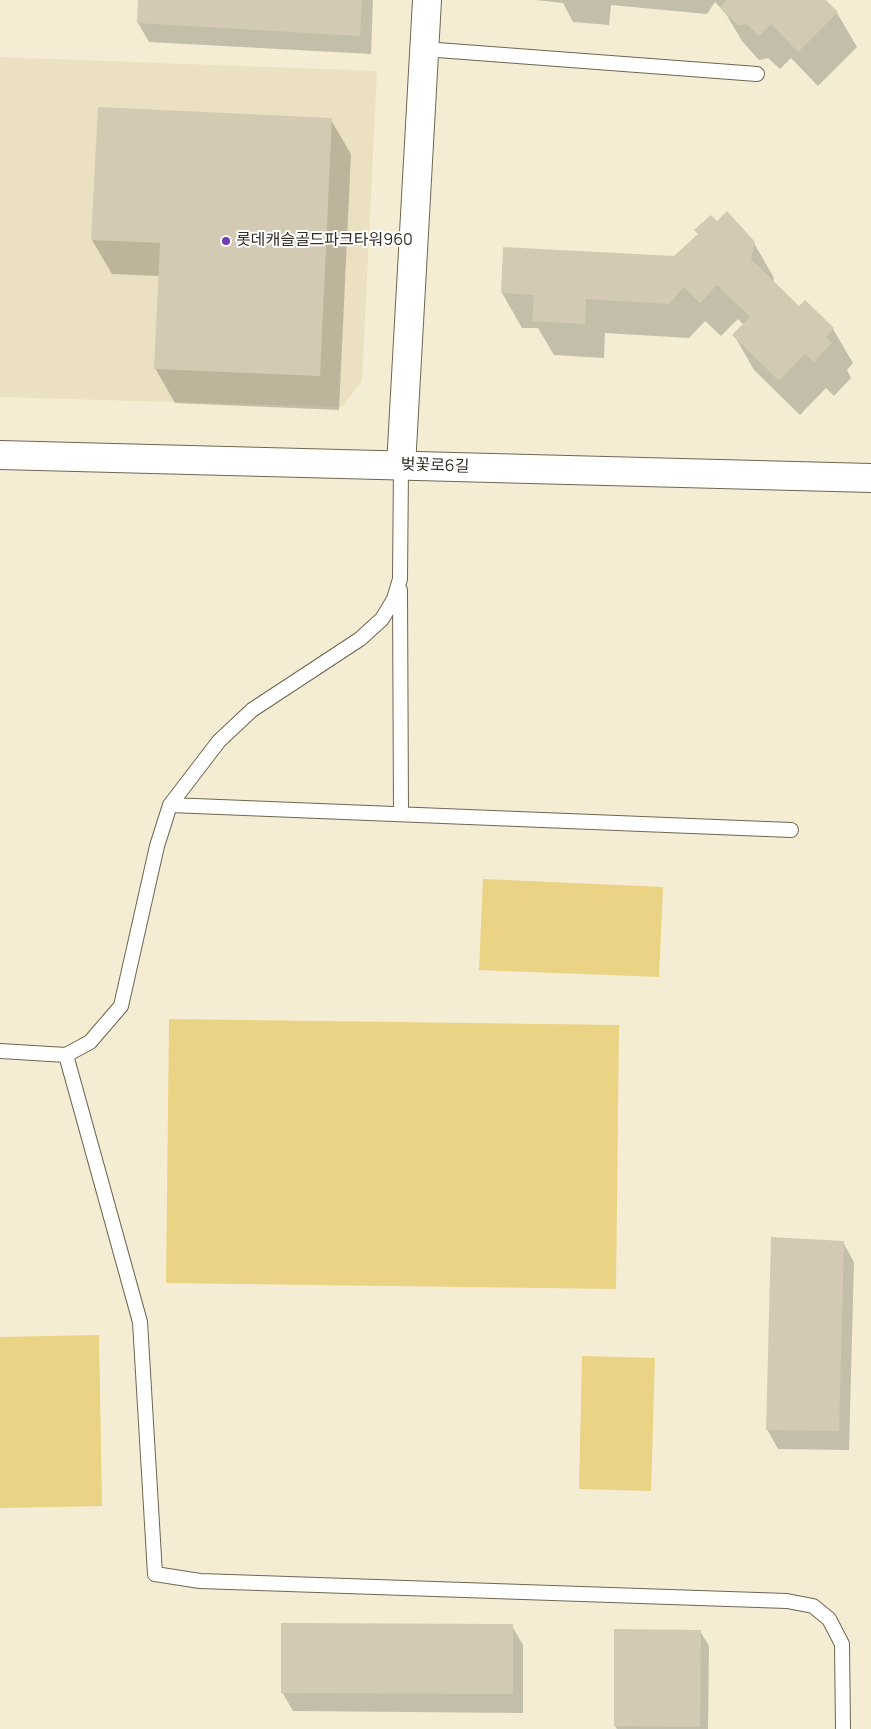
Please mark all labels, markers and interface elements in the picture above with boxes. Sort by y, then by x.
place label: 롯데캐슬골드파크타워960 [236,231,413,251]
marker: 롯데캐슬골드파크타워960 [220,235,232,247]
street label: 벚꽃로6길 [400,455,470,477]

